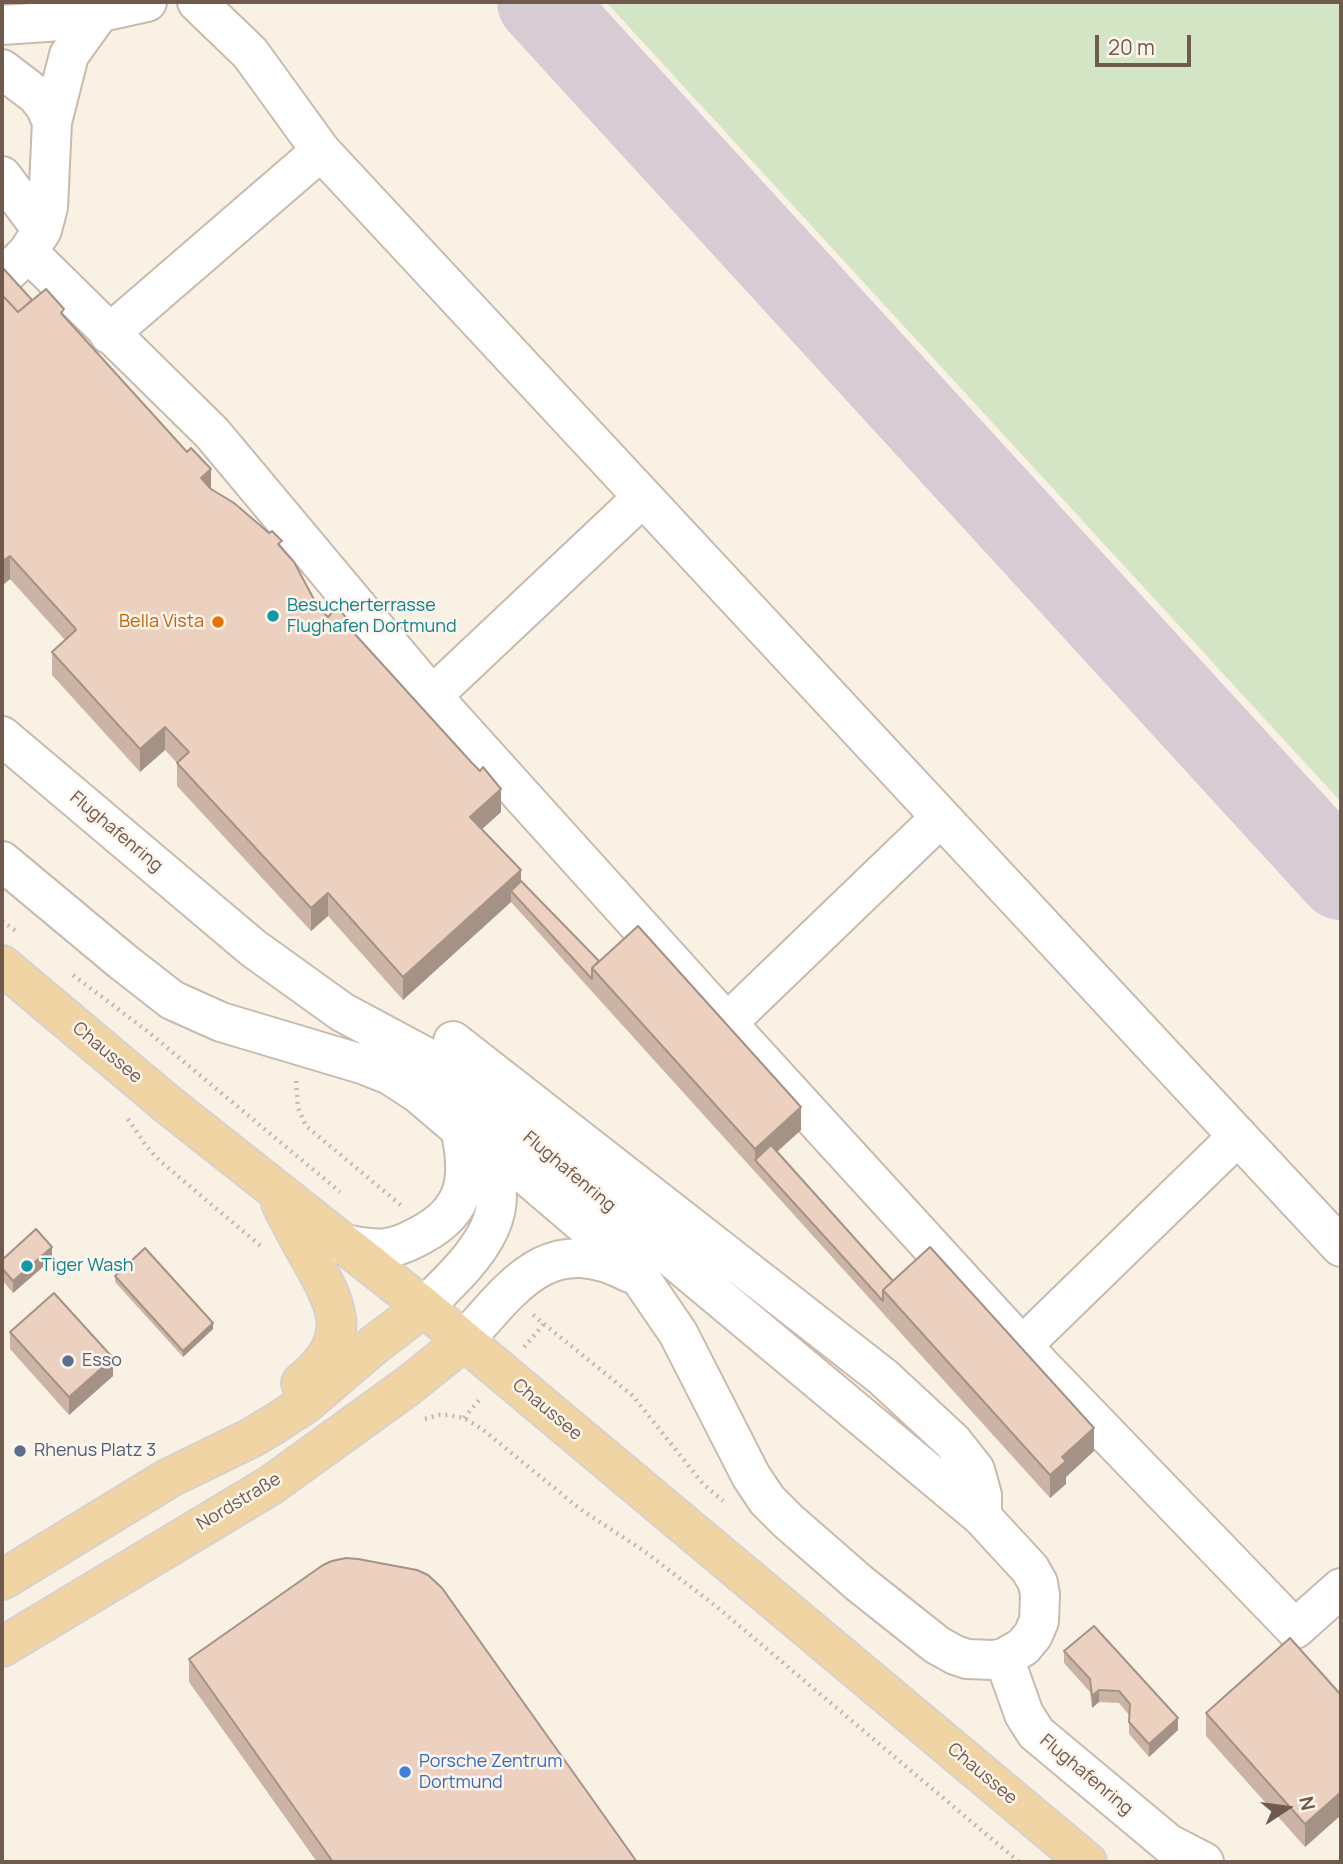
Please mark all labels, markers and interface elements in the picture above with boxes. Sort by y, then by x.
scale bar [1098,21,1194,65]
text: 20 m [1108,33,1155,61]
place label: Besucherterrasse Flughafen Dortmund [287,595,457,638]
marker: Besucherterrasse Flughafen Dortmund [265,608,281,624]
place label: Bella Vista [119,611,204,633]
marker: Bella Vista [210,614,226,630]
street label: Flughafenring [65,787,167,877]
street label: Chaussee [68,1018,146,1088]
street label: Flughafenring [518,1127,620,1217]
place label: Tiger Wash [41,1255,133,1277]
marker: Tiger Wash [19,1258,35,1274]
place label: Esso [82,1350,122,1372]
marker: Esso [60,1353,76,1369]
street label: Chaussee [508,1375,586,1445]
place label: Rhenus Platz 3 [34,1440,156,1462]
marker: Rhenus Platz 3 [12,1443,28,1459]
street label: Nordstraße [193,1469,285,1535]
street label: Flughafenring [1035,1730,1137,1820]
street label: Chaussee [943,1739,1021,1809]
place label: Porsche Zentrum Dortmund [419,1751,562,1794]
marker: Porsche Zentrum Dortmund [397,1764,413,1780]
north arrow [1252,1773,1322,1843]
text: N [1293,1794,1322,1813]

